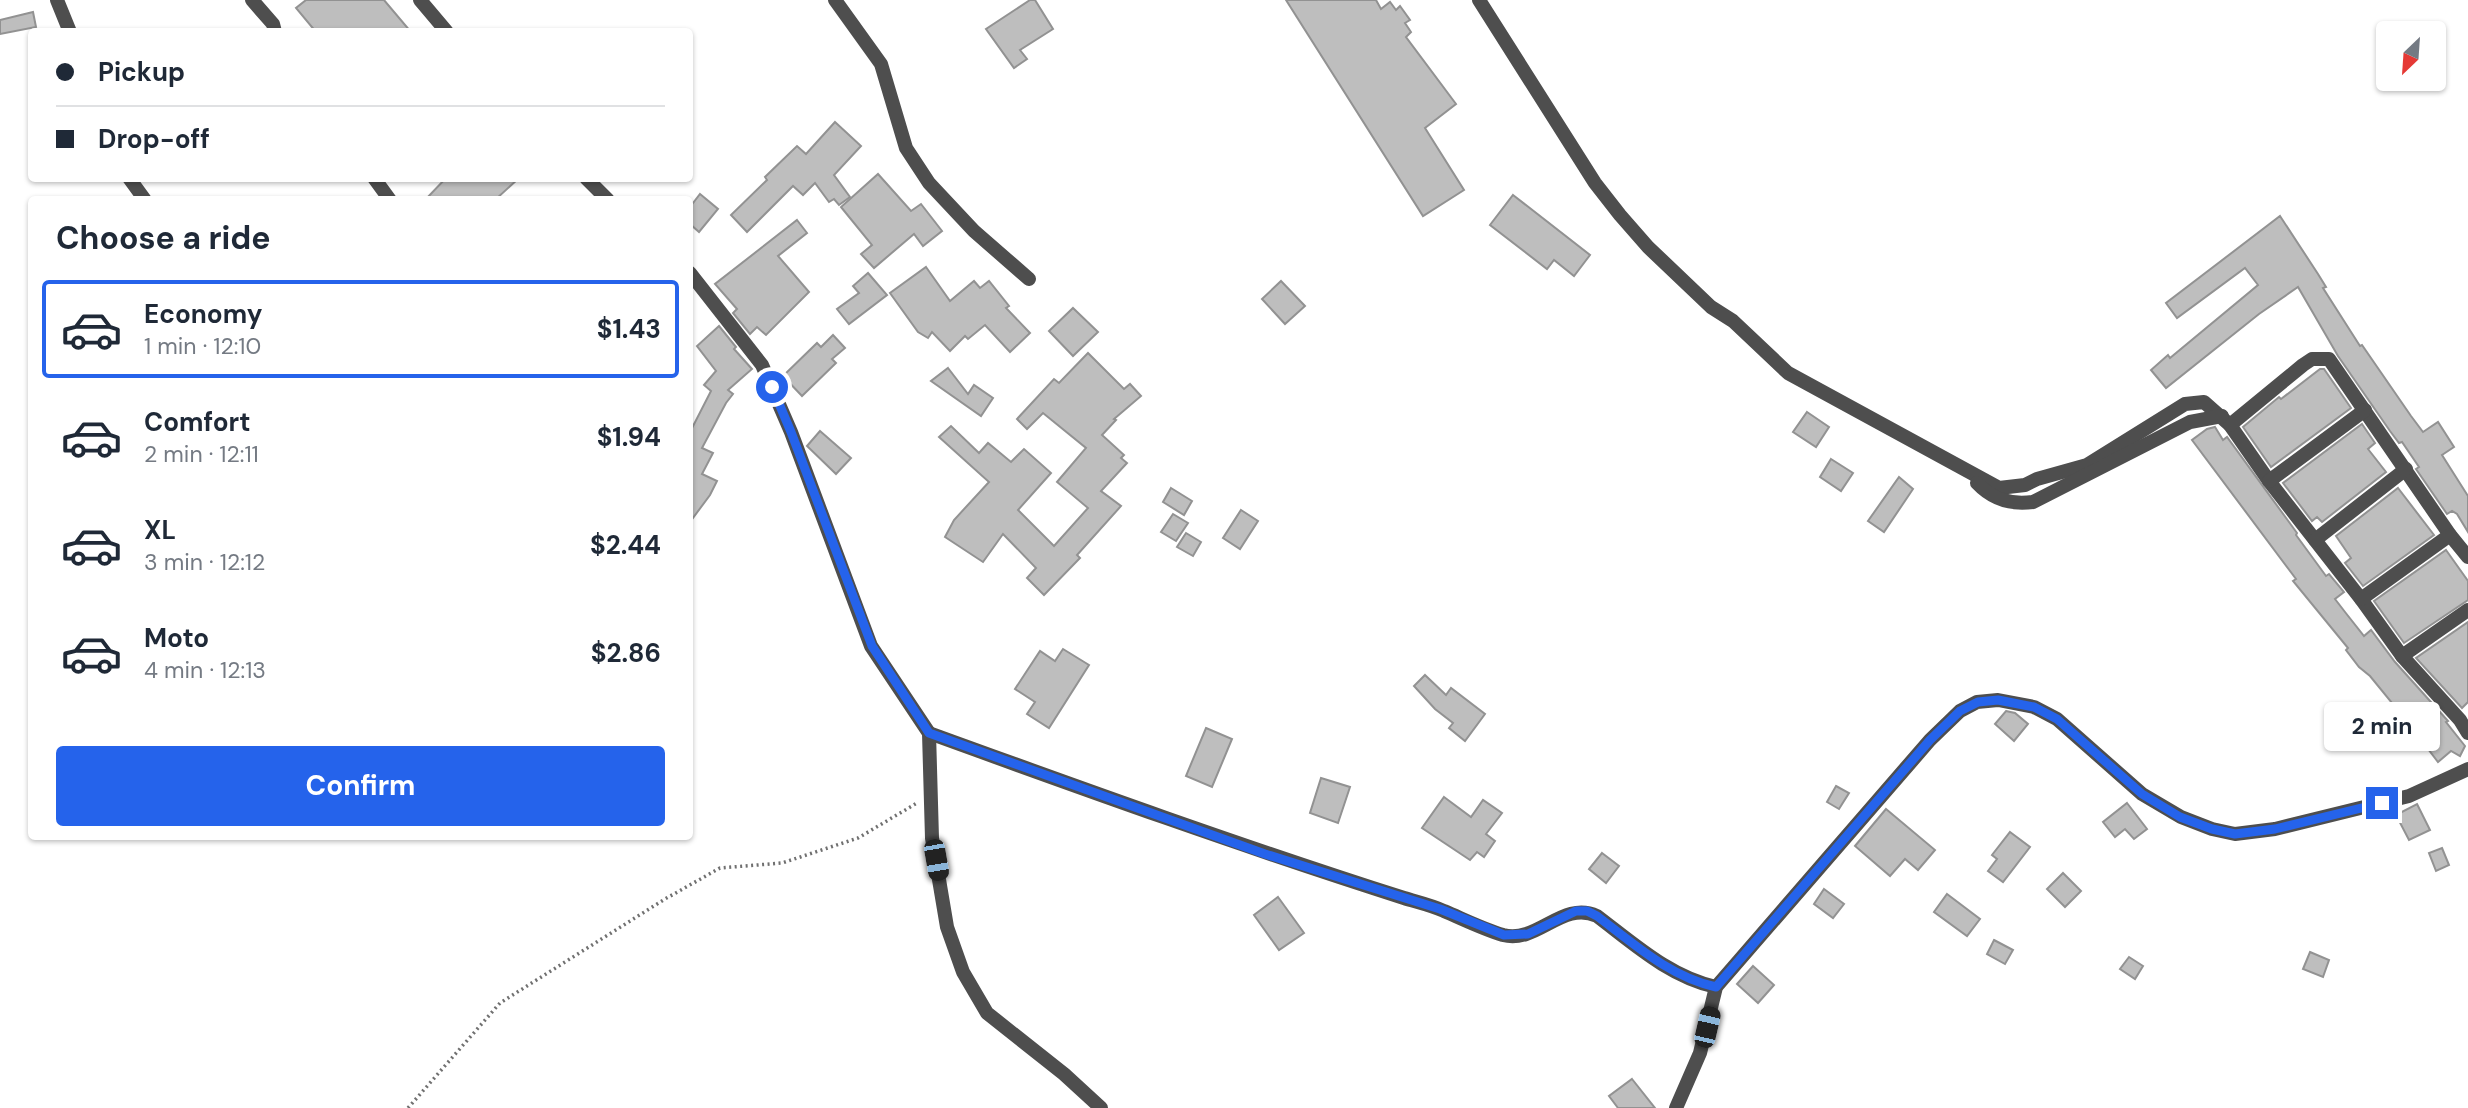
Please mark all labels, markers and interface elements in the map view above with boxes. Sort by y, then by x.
north arrow [2376,21,2446,91]
map controls [2376,21,2446,91]
text: Pickup [98,55,185,89]
text: Drop-off [98,122,210,156]
text: Choose a ride [56,217,271,259]
text: Economy [144,297,262,331]
icon: car [60,298,123,361]
text: $1.43 [597,312,661,346]
text: 1 min · 12:10 [144,331,261,361]
route start [756,371,788,403]
text: Comfort [144,405,250,439]
icon: car [60,406,123,469]
text: $1.94 [597,420,661,454]
text: 2 min · 12:11 [144,439,259,469]
text: XL [144,513,176,547]
icon: car [60,514,123,577]
text: $2.44 [590,528,661,562]
text: 3 min · 12:12 [144,547,265,577]
text: Moto [144,621,209,655]
icon: car [60,622,123,685]
text: $2.86 [591,636,661,670]
text: 4 min · 12:13 [144,655,266,685]
callout: 2 min [2324,702,2440,750]
text: 2 min [2352,711,2412,741]
button: Confirm [56,746,665,826]
route end [2366,787,2398,819]
car [923,837,950,883]
car [1693,1004,1722,1050]

